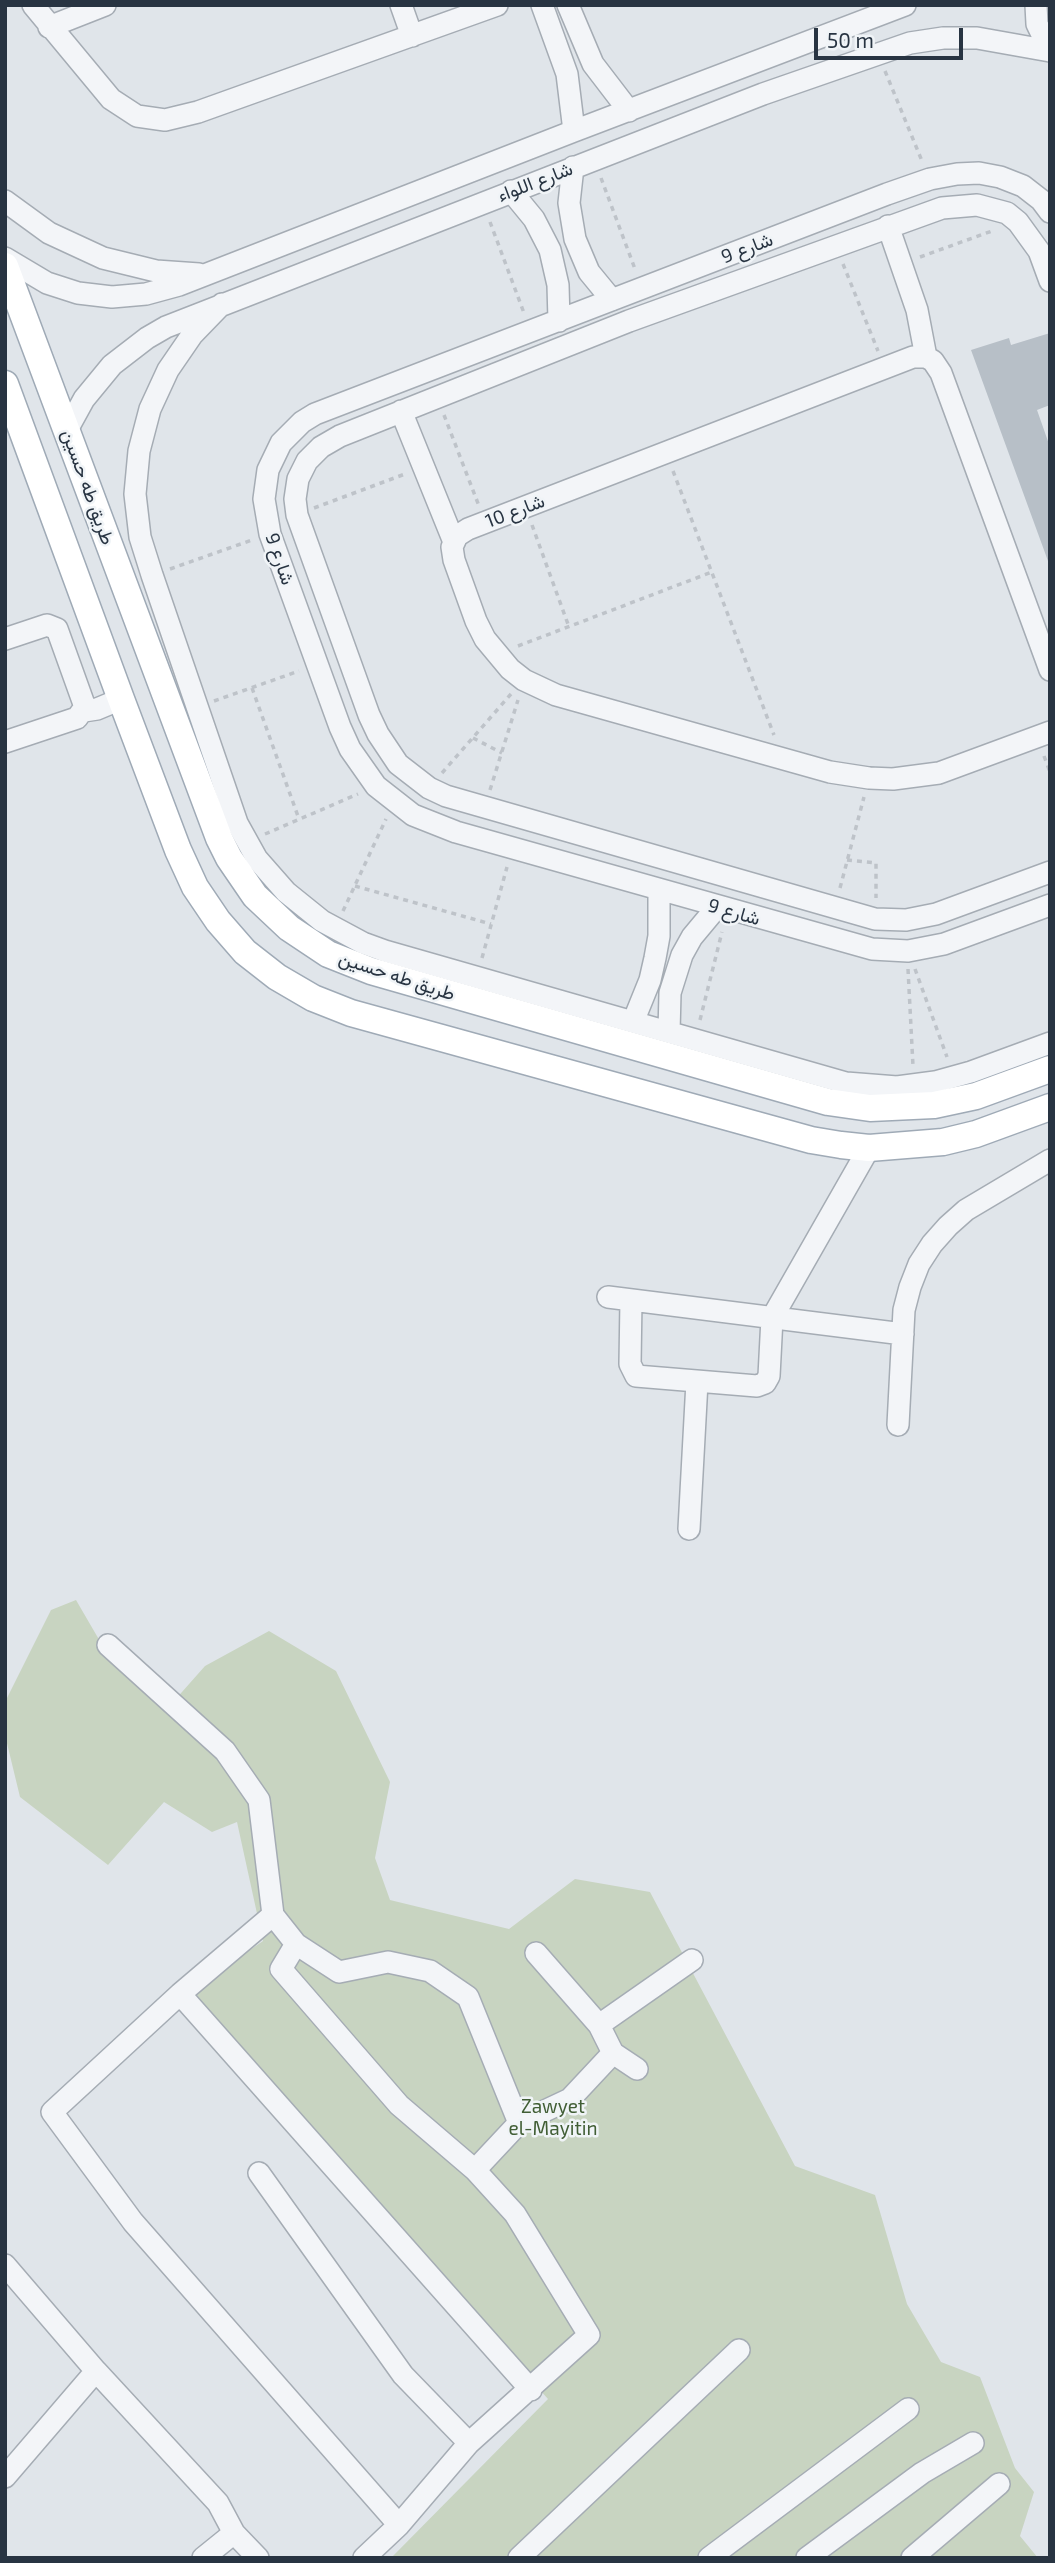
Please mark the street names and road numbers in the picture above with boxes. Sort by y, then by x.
street label: شارع اللواء [494,157,576,207]
street label: شارع 9 [718,228,776,268]
street label: طريق طه حسين [57,426,119,548]
street label: شارع 10 [482,489,548,533]
street label: شارع 9 [261,530,299,588]
street label: شارع 9 [705,894,763,930]
street label: طريق طه حسين [336,946,458,1006]

